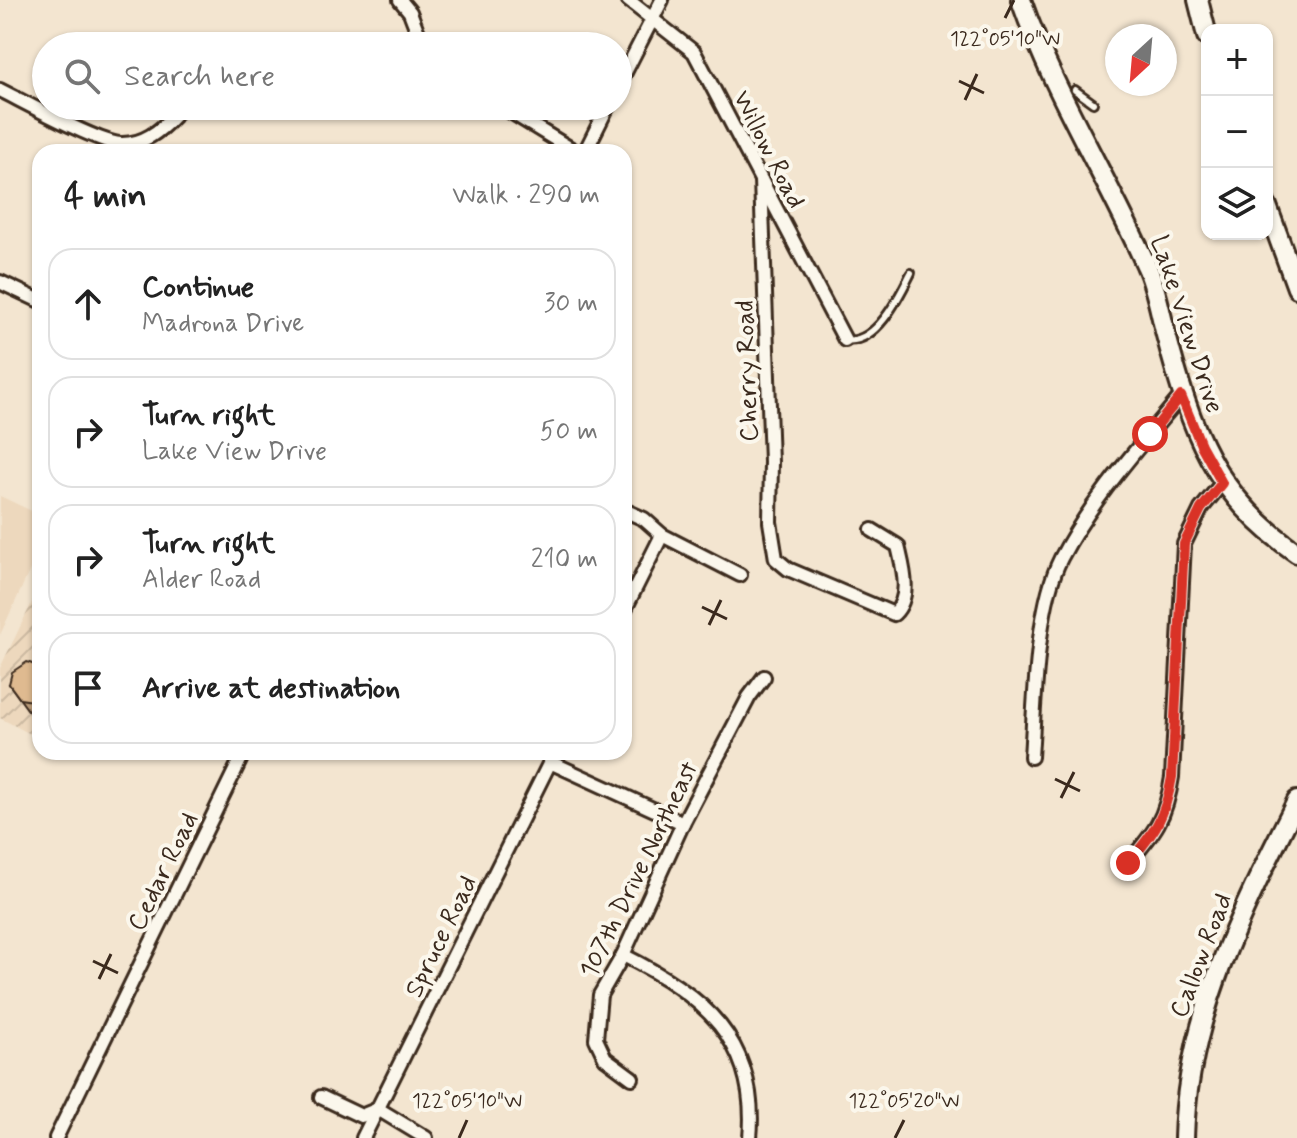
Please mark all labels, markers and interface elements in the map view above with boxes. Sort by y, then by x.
north arrow [1105,24,1177,96]
map controls [1201,24,1273,240]
button: + [1201,24,1273,96]
text: 122°05'10"W [950,26,1060,53]
search box [32,32,632,120]
icon: search [60,54,104,98]
text: Search here [124,57,275,96]
street label: Willow Road [724,85,812,215]
button: − [1201,96,1273,168]
button: layers [1201,168,1273,240]
text: 4 min [64,174,147,219]
text: Walk · 290 m [452,179,600,213]
street label: Lake View Drive [1141,231,1231,418]
text: Continue [142,268,254,307]
icon: ahead [66,282,110,326]
text: 30 m [544,287,598,321]
street label: Cherry Road [729,299,767,442]
text: Madrona Drive [142,307,304,341]
text: Turn right [142,396,275,435]
icon: right [66,410,110,454]
text: 50 m [540,415,598,449]
route start [1132,416,1168,452]
text: Lake View Drive [142,435,327,469]
text: Turn right [142,524,275,563]
icon: right [66,538,110,582]
text: 210 m [531,543,598,577]
text: Alder Road [142,563,261,597]
icon: arrive [66,666,110,710]
text: Arrive at destination [142,669,400,708]
street label: 107th Drive Northeast [573,756,707,984]
street label: Cedar Road [120,807,207,937]
route end [1110,845,1146,881]
street label: Spruce Road [398,870,486,1003]
street label: Callow Road [1163,889,1241,1023]
text: 122°05'10"W [412,1088,522,1115]
text: 122°05'20"W [849,1088,959,1115]

